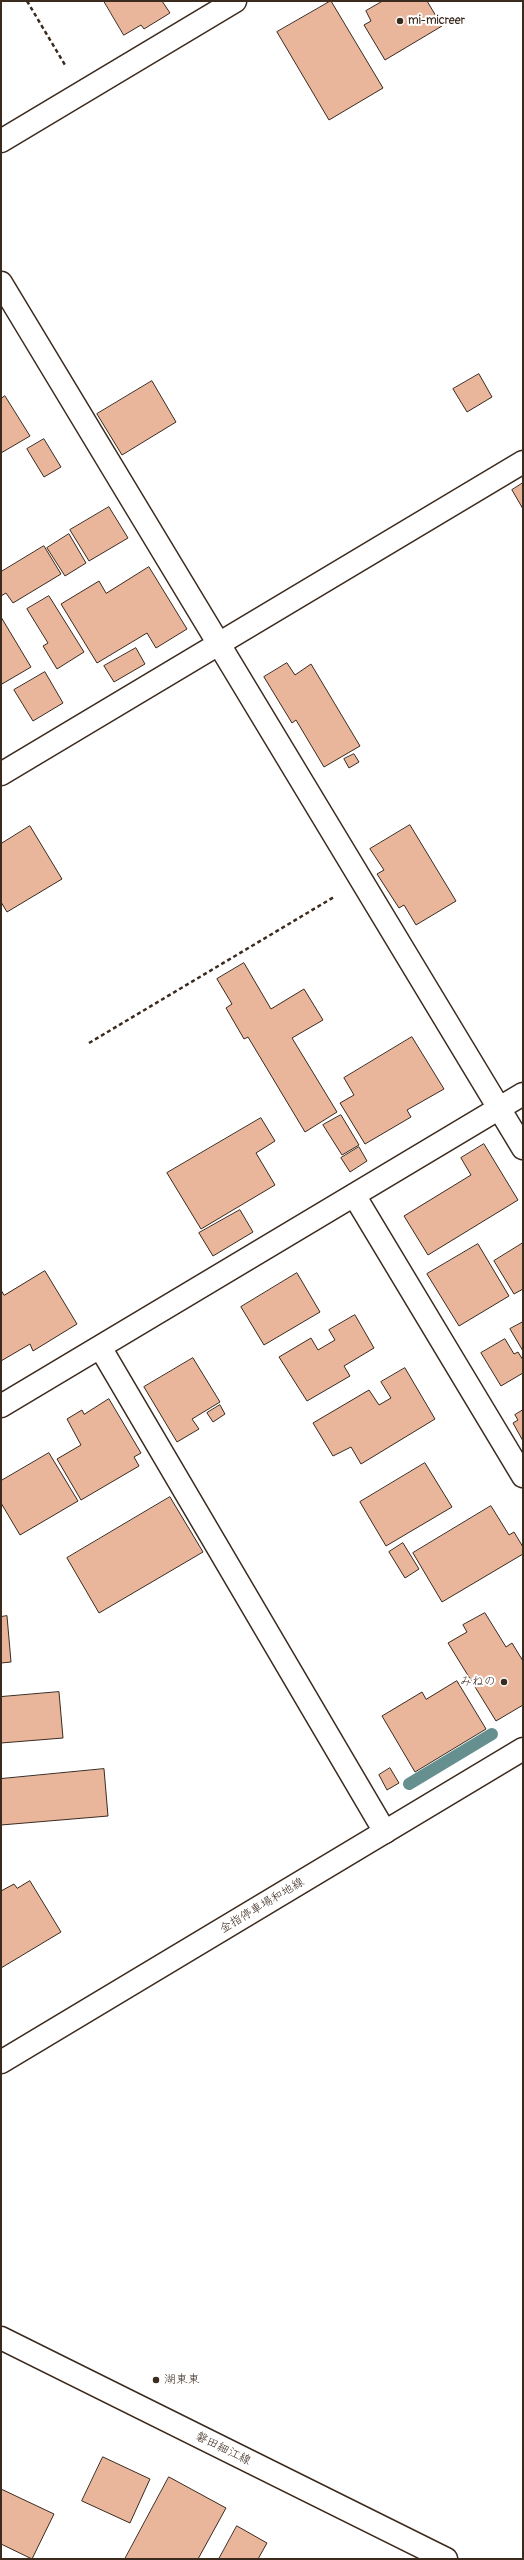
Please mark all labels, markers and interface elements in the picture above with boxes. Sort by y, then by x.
place label: mi-micreer [408,14,465,28]
marker: mi-micreer [395,16,405,26]
place label: みねの [460,1675,496,1689]
marker: みねの [499,1677,509,1687]
street label: 金指停車場和地線 [217,1875,307,1937]
place label: 湖東東 [164,2373,200,2387]
marker: 湖東東 [151,2375,161,2385]
street label: 磐田細江線 [193,2429,253,2469]

